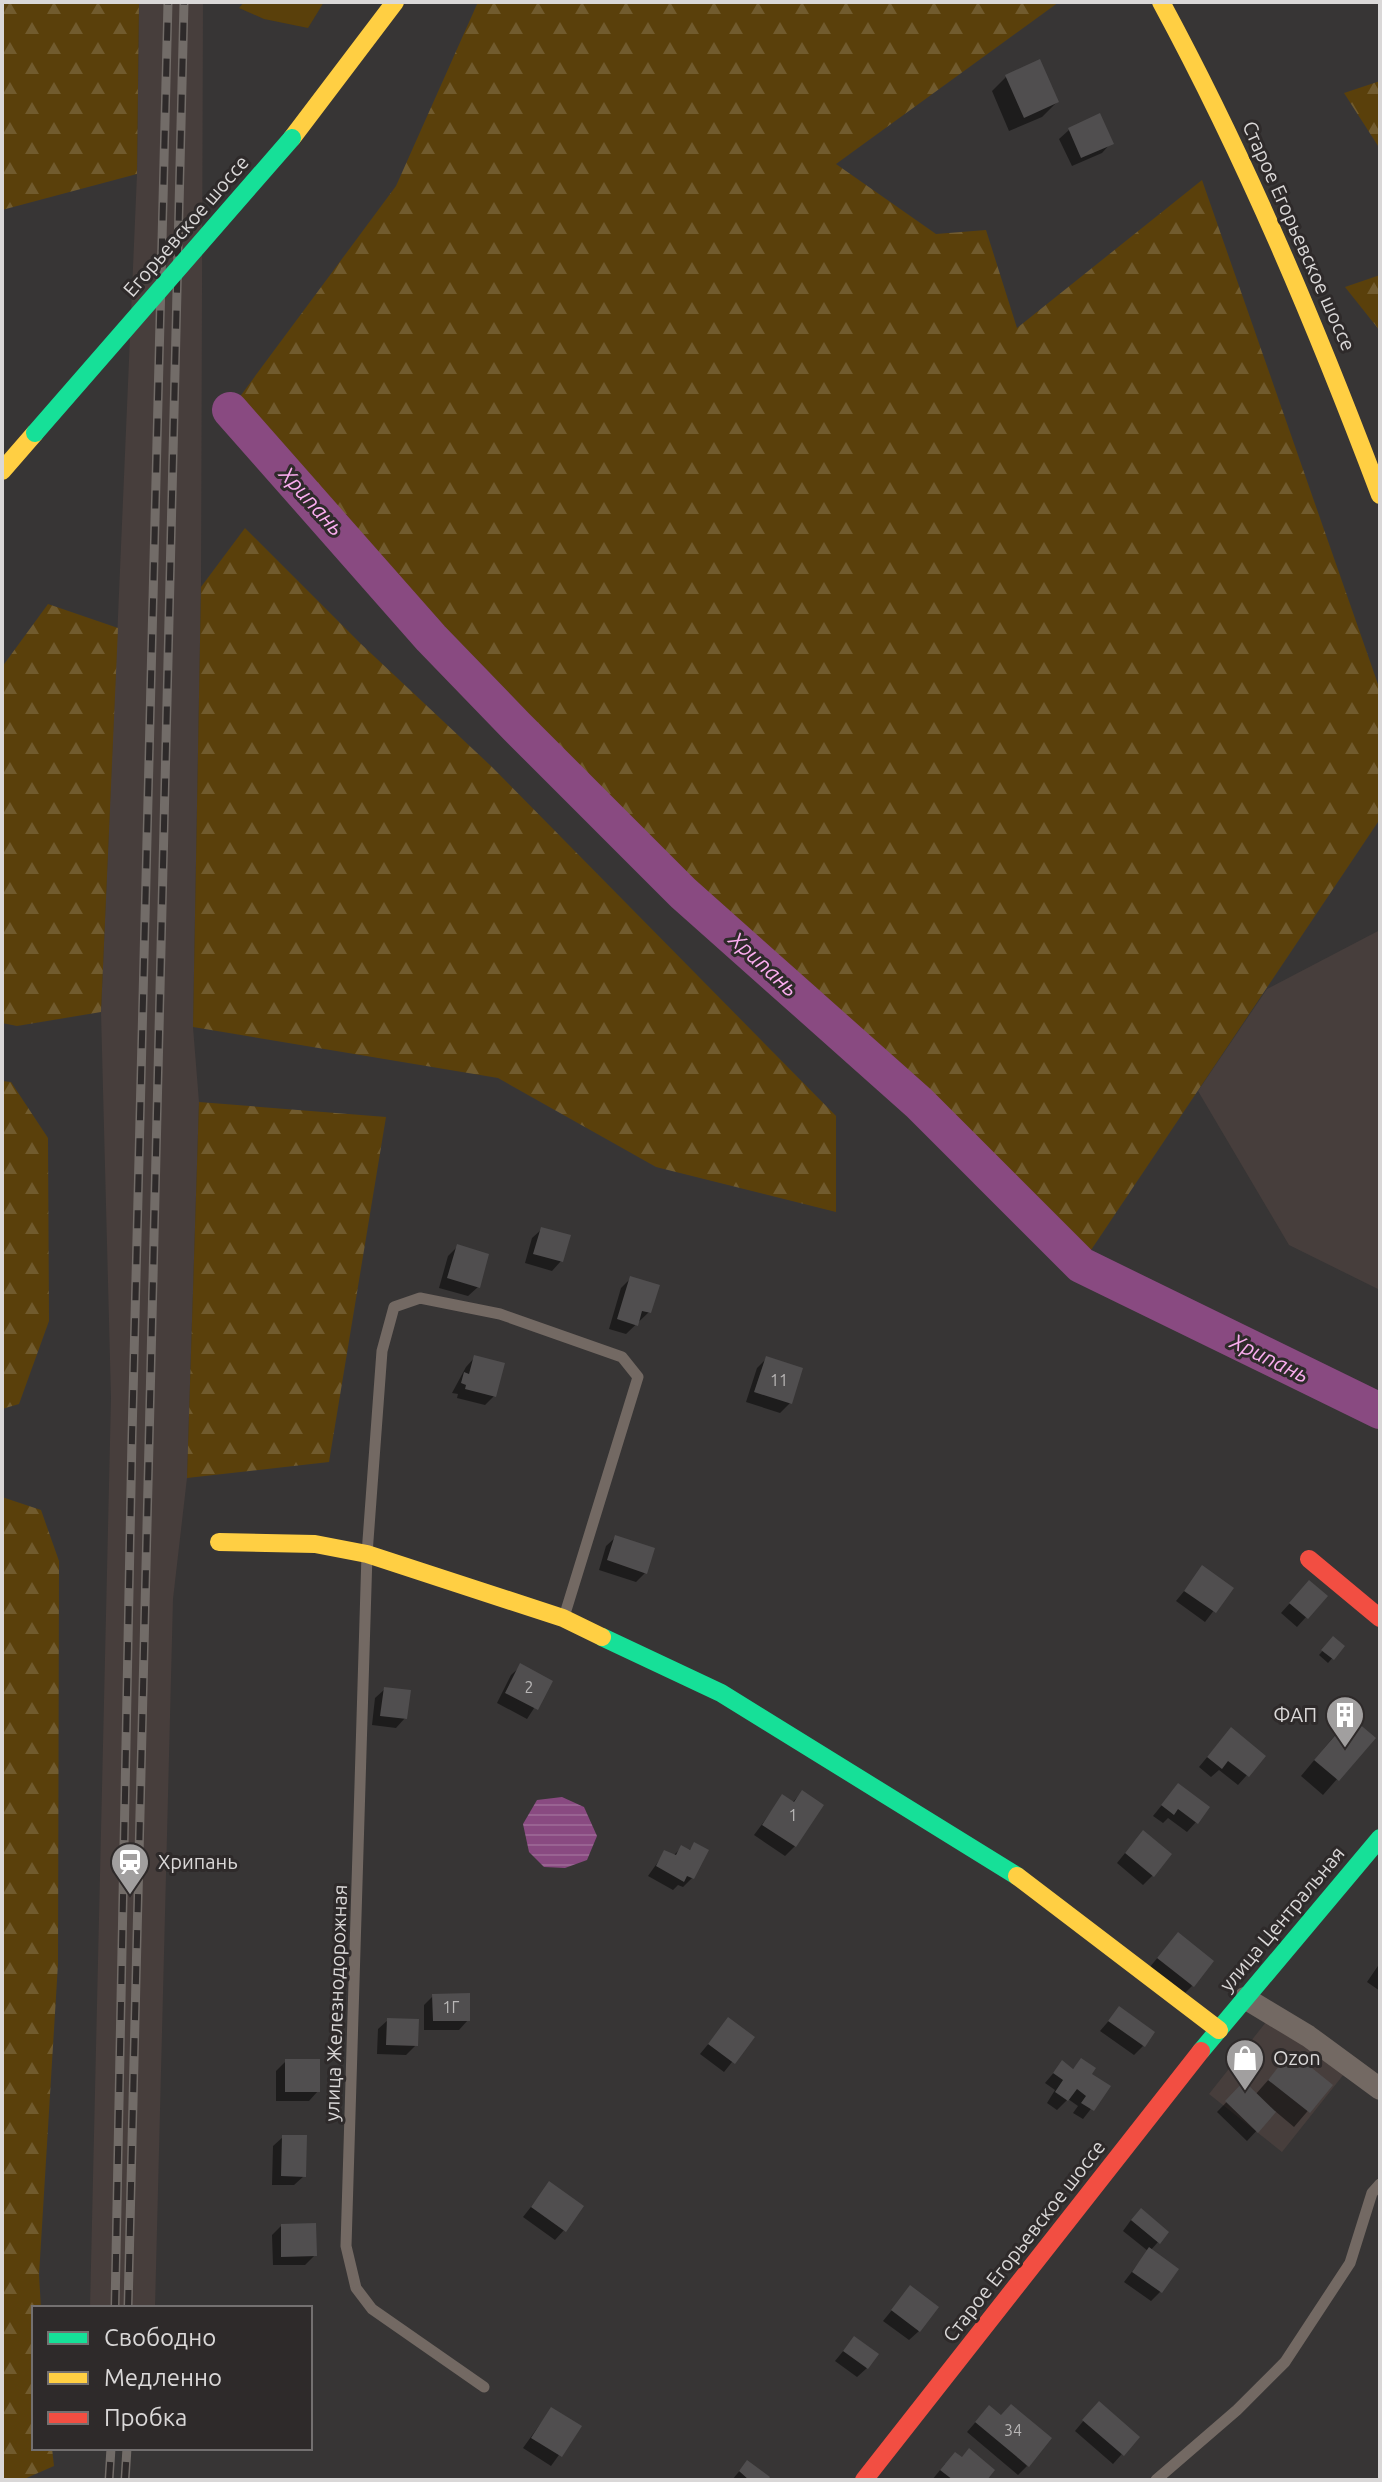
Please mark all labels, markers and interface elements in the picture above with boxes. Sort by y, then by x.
street label: Старое Егорьевское шоссе [1238,117,1361,354]
street label: Егорьевское шоссе [118,151,253,301]
water label: Хрипань [274,460,350,540]
water label: Хрипань [723,925,804,1001]
water label: Хрипань [1225,1327,1313,1387]
house number: 11 [770,1371,788,1389]
house number: 2 [524,1678,534,1696]
building icon: ФАП [1324,1694,1366,1749]
place label: ФАП [1273,1703,1317,1726]
house number: 1 [788,1806,798,1824]
station icon: Хрипань [109,1841,151,1896]
street label: улица Центральная [1214,1842,1349,1996]
place label: Хрипань [158,1850,238,1873]
street label: улица Железнодорожная [320,1884,351,2122]
house number: 1Г [443,1998,460,2016]
shop icon: Ozon [1224,2037,1266,2092]
place label: Ozon [1273,2046,1321,2069]
street label: Старое Егорьевское шоссе [938,2135,1109,2346]
legend [32,2306,312,2450]
text: Свободно [104,2324,216,2351]
text: Медленно [104,2364,222,2391]
text: Пробка [104,2404,187,2431]
house number: 34 [1004,2421,1022,2439]

